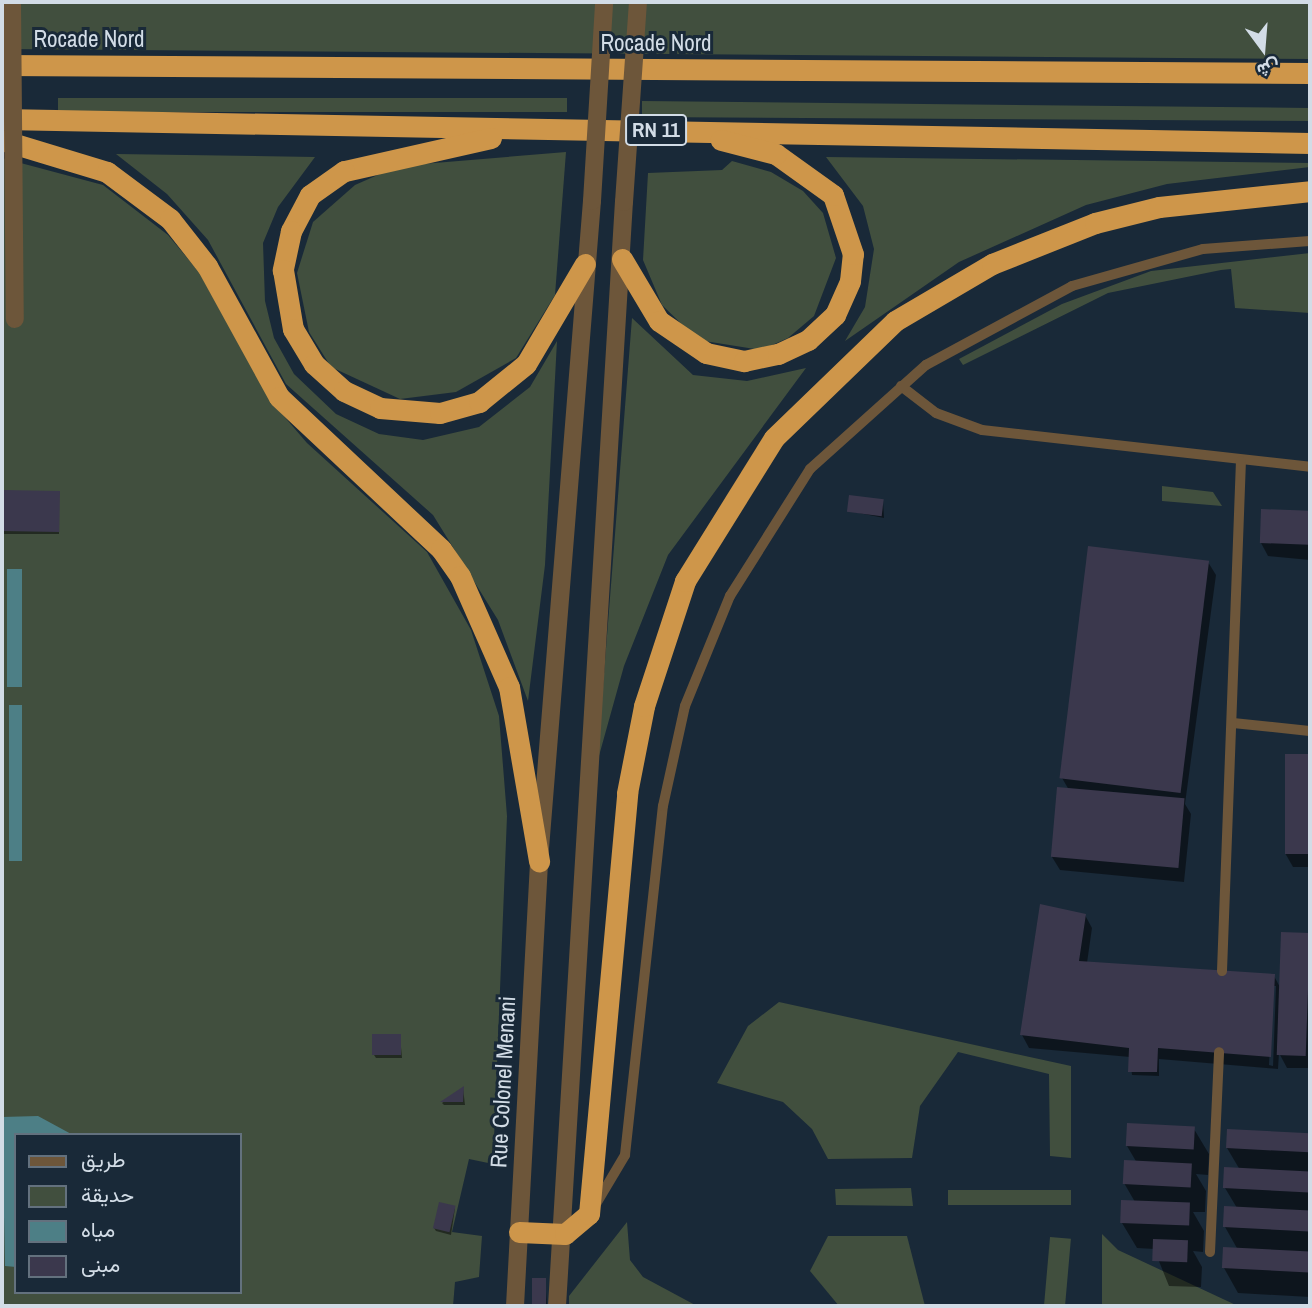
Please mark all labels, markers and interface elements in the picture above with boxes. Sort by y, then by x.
north arrow [1228,14,1298,84]
street label: Rocade Nord [33,25,145,53]
street label: Rocade Nord [600,29,712,57]
text: ش [1254,54,1283,85]
road number: RN 11 [624,113,688,148]
street label: Rue Colonel Menani [485,995,521,1169]
legend [14,1133,242,1294]
text: طريق [81,1145,126,1174]
text: حديقة [81,1180,134,1209]
text: مياه [81,1215,115,1244]
text: مبنى [81,1250,120,1279]

